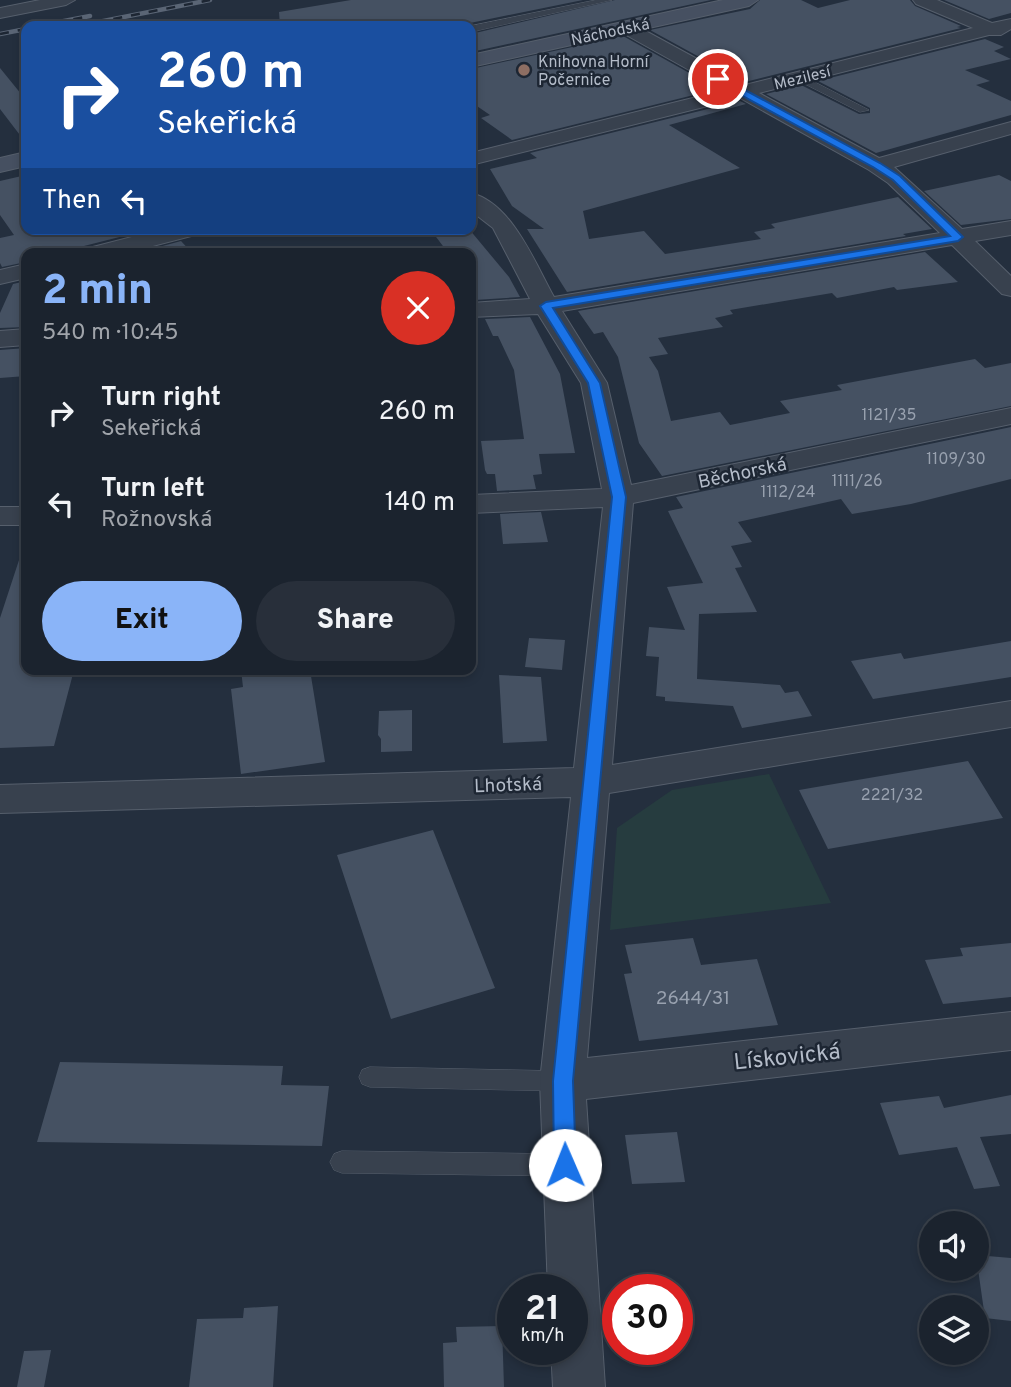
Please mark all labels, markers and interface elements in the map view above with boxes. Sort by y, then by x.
street label: Náchodská [569,15,651,51]
text: 260 m [157,44,304,106]
icon: right [42,49,133,140]
pin [688,49,748,109]
place label: Knihovna Horní Počernice [538,53,651,91]
icon: arrive [699,60,737,98]
marker: Knihovna Horní Počernice [516,62,532,78]
street label: Mezilesí [772,62,835,96]
text: Sekeřická [157,105,297,145]
icon: left [115,182,153,220]
text: Then [42,185,101,218]
text: 2 min [42,266,153,319]
button: close [381,271,455,345]
text: 540 m · 10:45 [42,319,179,348]
text: Turn right [101,382,221,415]
icon: right [42,394,80,432]
text: 260 m [379,396,455,429]
house number: 1121/35 [861,406,917,426]
text: Sekeřická [101,415,201,444]
house number: 1109/30 [926,450,986,470]
street label: Běchorská [696,453,789,495]
house number: 1111/26 [831,472,883,492]
text: Turn left [101,473,205,506]
house number: 1112/24 [760,483,816,503]
icon: left [42,485,80,523]
text: 140 m [385,487,455,520]
text: Rožnovská [101,506,212,535]
button: Exit [42,581,242,661]
button: Share [256,581,455,661]
street label: Lhotská [474,773,542,799]
house number: 2221/32 [861,786,923,806]
house number: 2644/31 [656,987,730,1011]
street label: Lískovická [732,1038,842,1079]
position arrow [528,1128,602,1202]
map controls [919,1211,989,1365]
button: sound [919,1211,989,1281]
speed limit sign: 30 [602,1274,693,1365]
text: 21 [525,1288,560,1332]
button: layers [919,1295,989,1365]
text: km/h [521,1325,564,1348]

